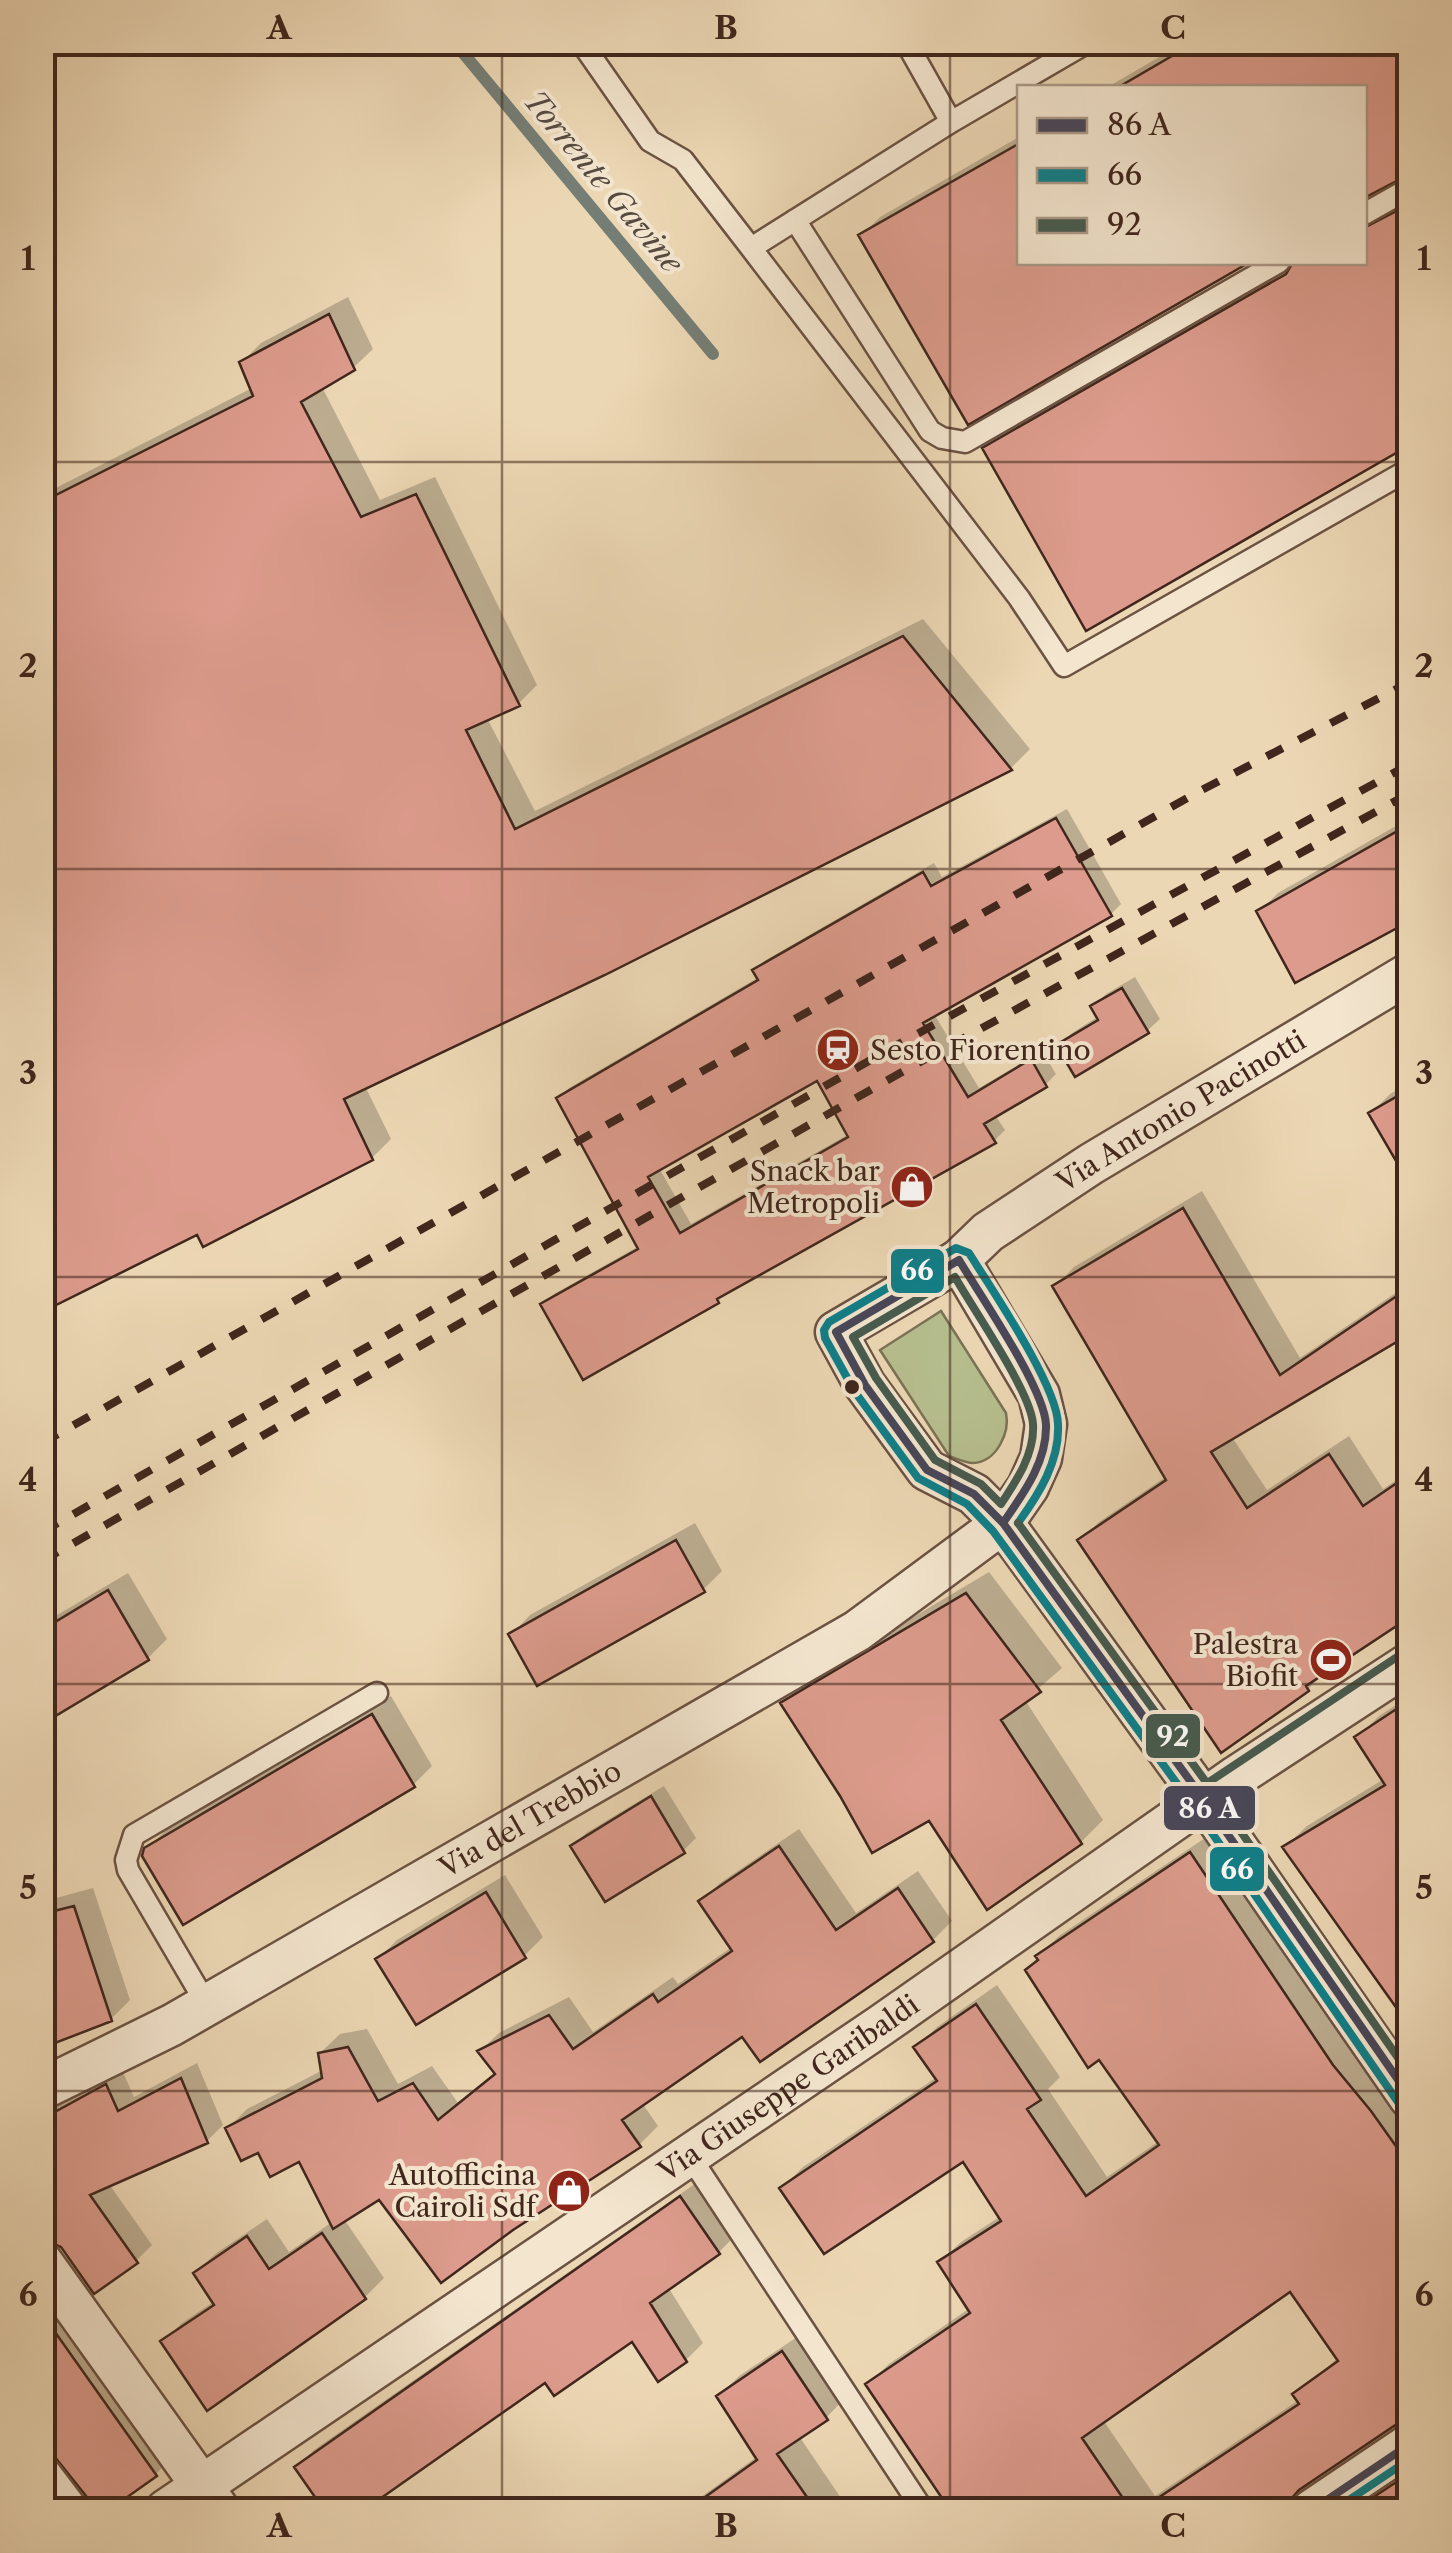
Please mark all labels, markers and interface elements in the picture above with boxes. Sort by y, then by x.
text: A [266,8,293,47]
text: B [714,8,738,47]
text: C [1160,8,1186,47]
water label: Torrente Gavine [516,83,691,282]
legend [1017,85,1367,265]
text: 86 A [1107,106,1172,143]
text: 66 [1107,156,1142,193]
text: 92 [1107,206,1142,243]
text: 1 [21,239,36,278]
text: 1 [1417,239,1432,278]
text: 2 [19,646,37,685]
text: 2 [1415,646,1433,685]
street label: Via Antonio Pacinotti [1049,1023,1311,1200]
station icon: Sesto Fiorentino [815,1027,861,1073]
place label: Sesto Fiorentino [870,1033,1091,1067]
text: 3 [19,1053,37,1092]
text: 3 [1415,1053,1433,1092]
place label: Snack bar Metropoli [747,1154,880,1220]
shop icon: Snack bar Metropoli [889,1164,935,1210]
line badge: 66 [889,1247,946,1295]
text: 66 [900,1253,934,1287]
unlabelled marker [842,1377,862,1397]
text: 4 [19,1460,37,1499]
text: 4 [1415,1460,1433,1499]
place label: Palestra Biofit [1193,1627,1298,1693]
sports icon: Palestra Biofit [1308,1637,1354,1683]
line badge: 92 [1144,1712,1202,1760]
text: 92 [1156,1719,1190,1753]
street label: Via del Trebbio [432,1753,627,1885]
line badge: 86 A [1162,1784,1257,1832]
text: 86 A [1178,1791,1241,1825]
line badge: 66 [1208,1845,1266,1893]
text: 66 [1220,1852,1254,1886]
text: 5 [19,1868,37,1907]
text: 5 [1415,1868,1433,1907]
street label: Via Giuseppe Garibaldi [651,1987,925,2189]
place label: Autofficina Cairoli Sdf [388,2158,539,2224]
shop icon: Autofficina Cairoli Sdf [546,2168,592,2214]
text: 6 [18,2275,38,2314]
text: 6 [1414,2275,1434,2314]
text: A [266,2506,293,2545]
text: B [714,2506,738,2545]
text: C [1160,2506,1186,2545]

